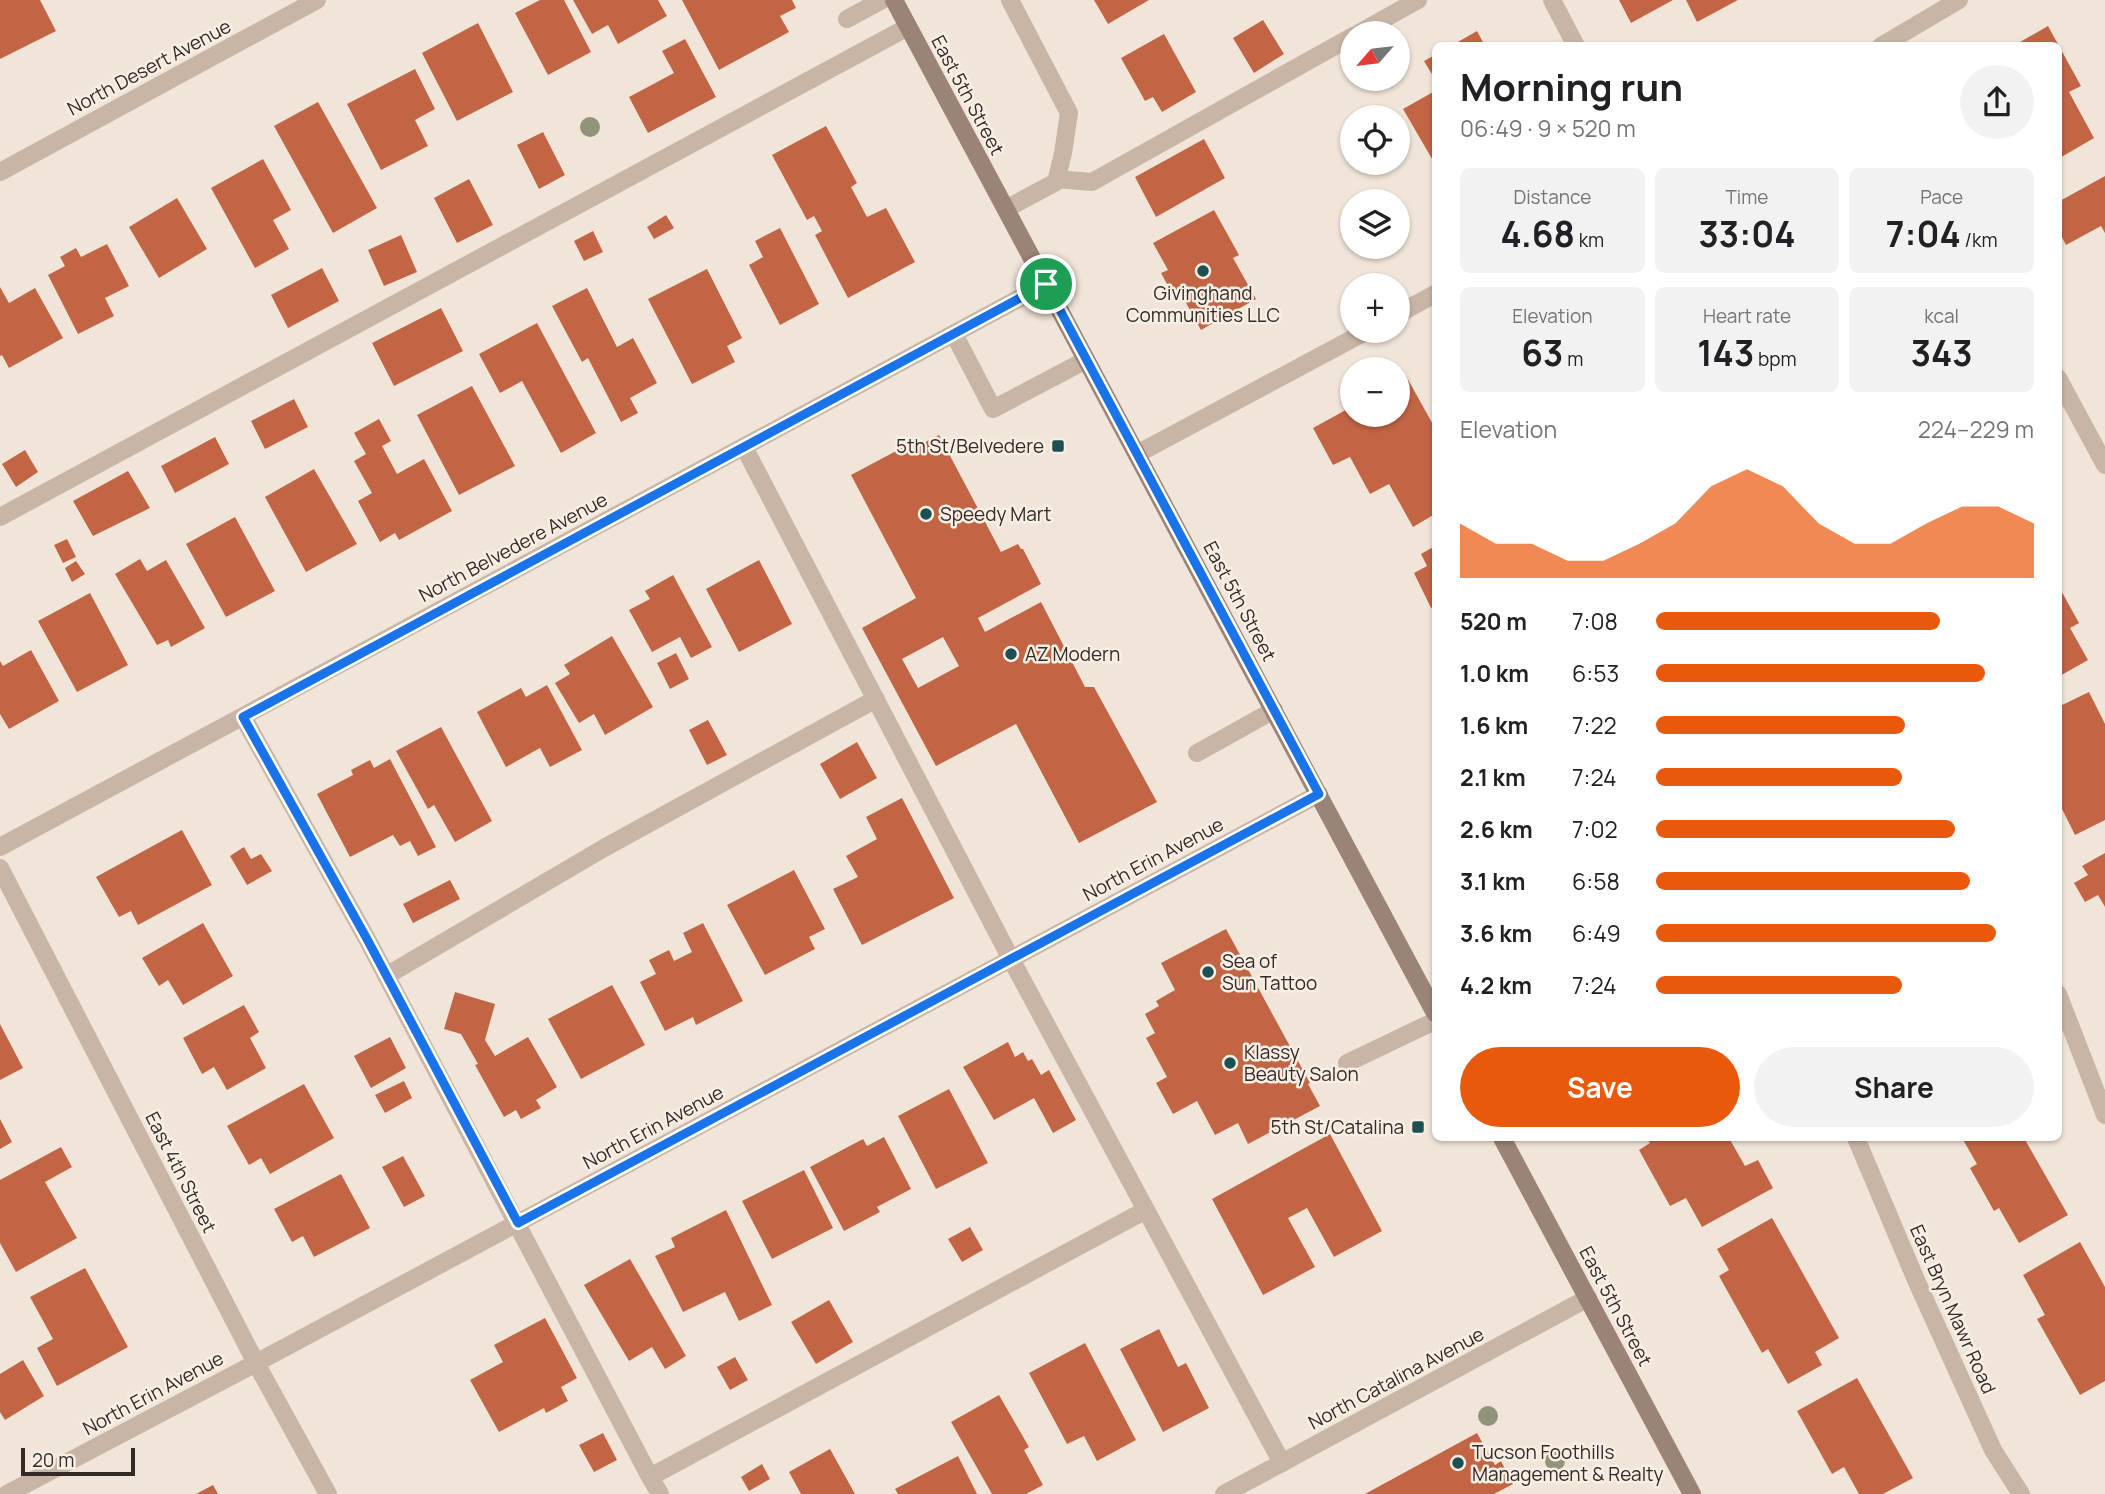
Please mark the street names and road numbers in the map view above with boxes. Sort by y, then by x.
street label: North Desert Avenue [63,13,235,121]
street label: East 5th Street [925,31,1011,159]
street label: North Belvedere Avenue [414,486,612,608]
street label: East 5th Street [1197,537,1283,665]
street label: North Erin Avenue [1078,811,1228,907]
street label: North Erin Avenue [578,1079,728,1175]
street label: East 4th Street [139,1107,223,1237]
street label: East Bryn Mawr Road [1904,1220,2002,1398]
street label: East 5th Street [1573,1242,1659,1370]
street label: North Catalina Avenue [1304,1321,1488,1435]
street label: North Erin Avenue [78,1345,228,1441]

